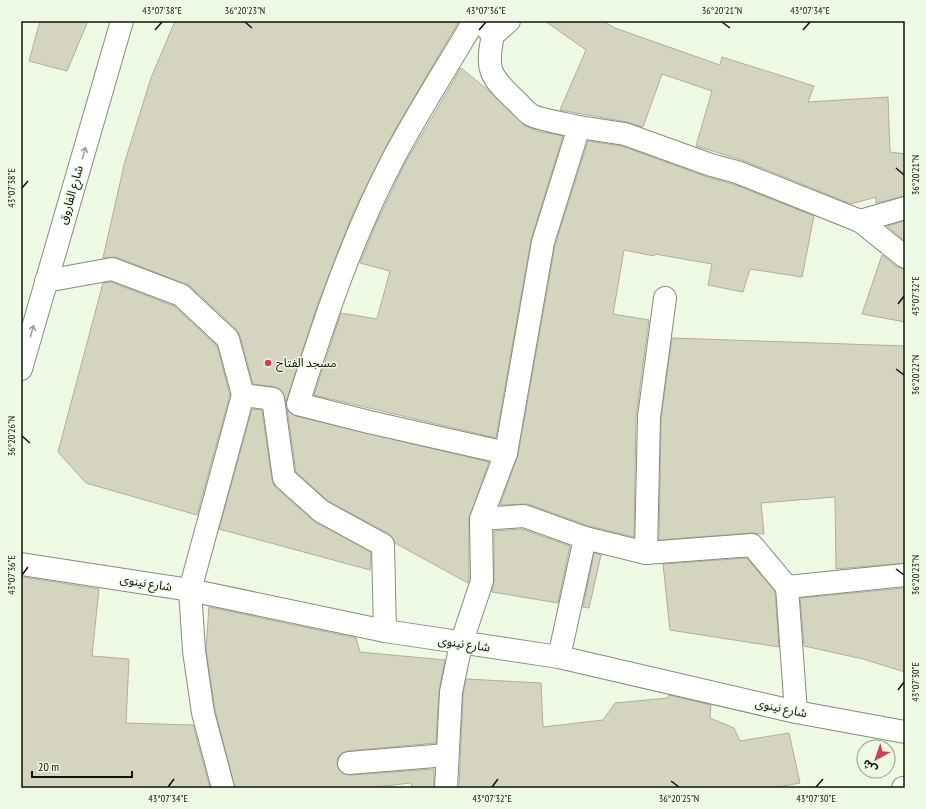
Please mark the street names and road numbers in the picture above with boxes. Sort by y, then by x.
street label: شارع الفاروق [55,164,88,227]
street label: شارع نينوى [119,571,173,596]
street label: شارع نينوى [437,632,491,657]
street label: شارع نينوى [753,695,808,722]

